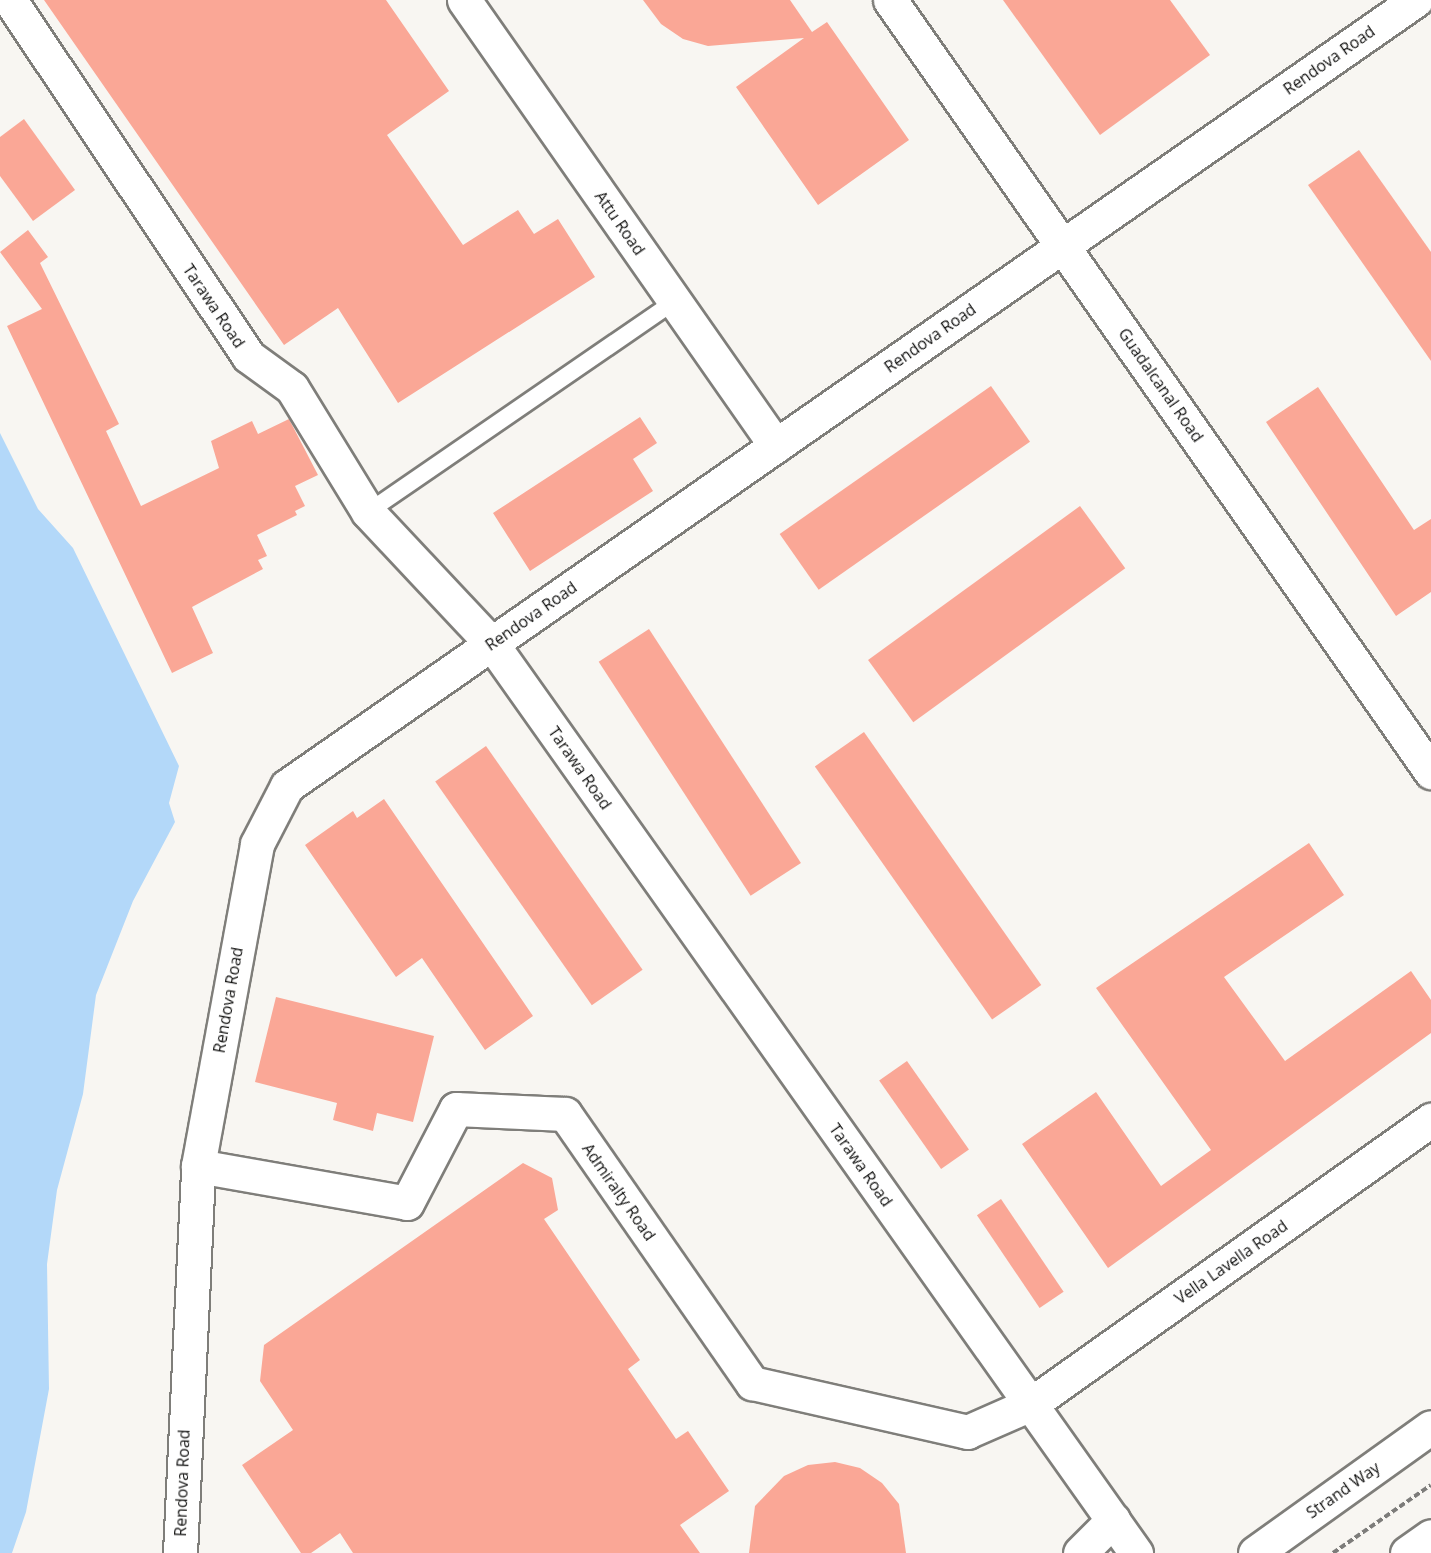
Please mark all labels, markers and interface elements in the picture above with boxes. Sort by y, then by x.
street label: Rendova Road [1280,21,1378,99]
street label: Attu Road [591,187,649,259]
street label: Tarawa Road [179,261,249,351]
street label: Rendova Road [881,299,979,377]
street label: Guadalcanal Road [1115,324,1207,446]
street label: Rendova Road [482,577,580,655]
street label: Tarawa Road [544,723,616,813]
street label: Rendova Road [209,945,247,1055]
street label: Tarawa Road [825,1120,897,1210]
street label: Admiralty Road [578,1140,660,1244]
street label: Vella Lavella Road [1171,1216,1291,1308]
street label: Rendova Road [171,1429,193,1537]
street label: Strand Way [1303,1458,1383,1522]

